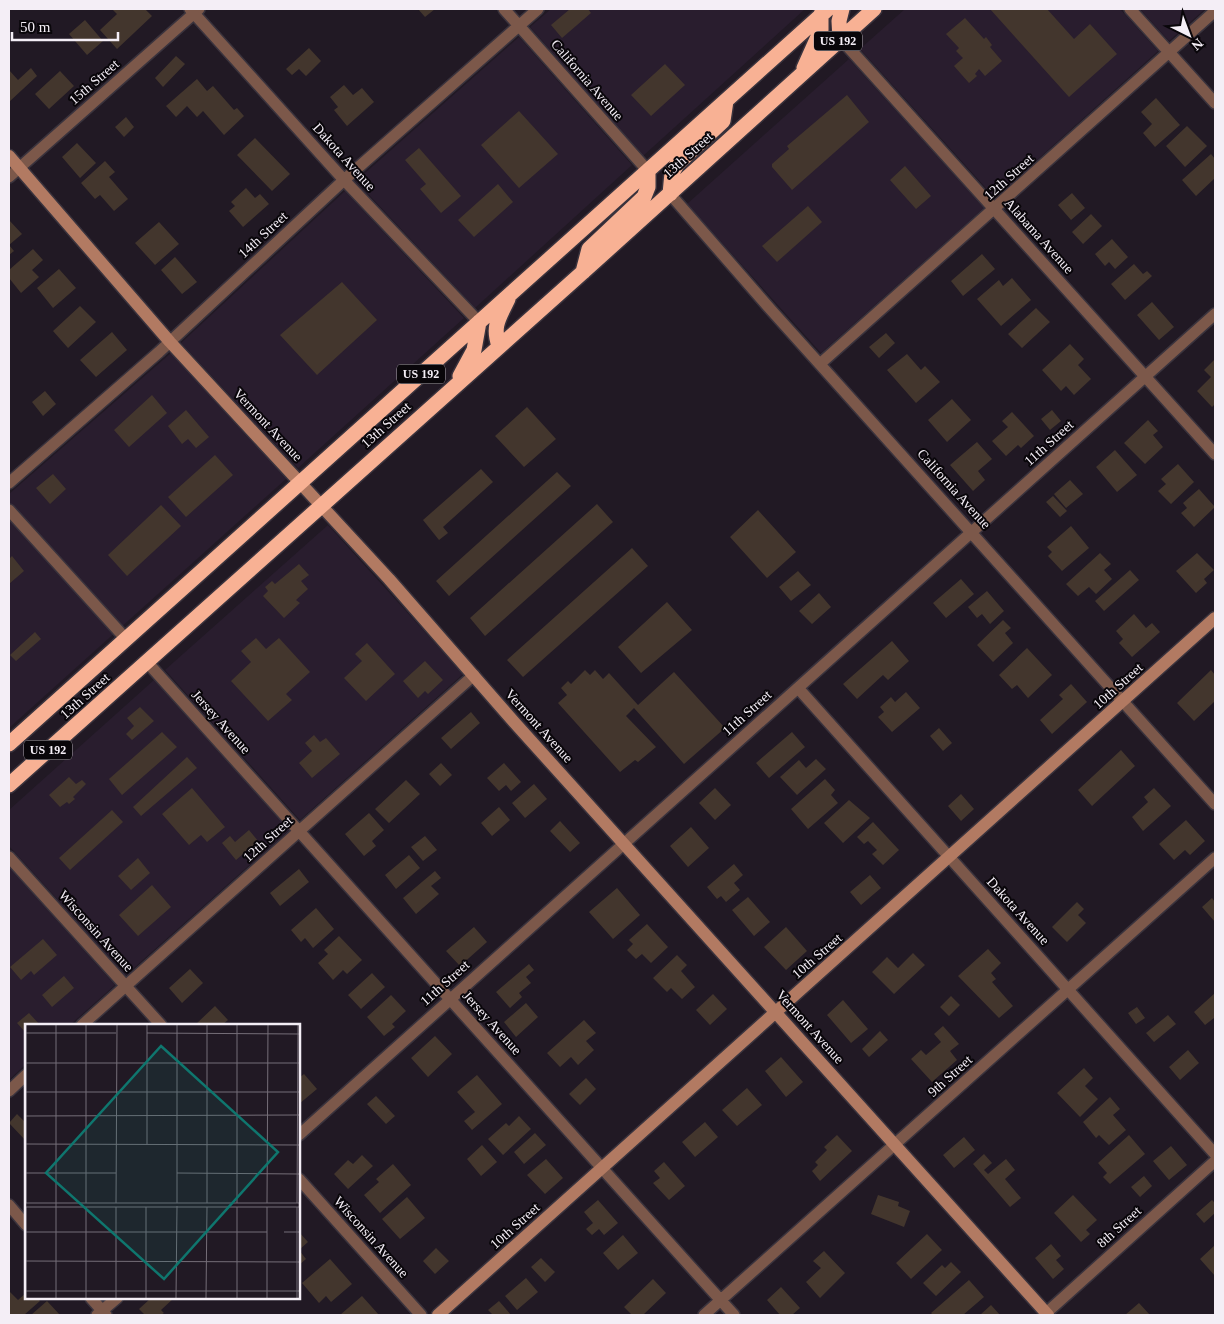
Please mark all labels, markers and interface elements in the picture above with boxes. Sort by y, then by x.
scale bar [12,10,119,42]
north arrow [1164,10,1214,60]
text: 50 m [20,19,51,35]
road number: US 192 [814,31,862,50]
text: N [1189,35,1206,53]
street label: California Avenue [548,37,626,123]
street label: 15th Street [66,56,122,108]
street label: Dakota Avenue [310,120,378,194]
street label: 13th Street [660,129,716,181]
street label: 12th Street [981,151,1037,203]
street label: Alabama Avenue [1001,195,1077,277]
street label: 14th Street [236,209,291,261]
road number: US 192 [397,364,445,384]
street label: Vermont Avenue [231,386,305,464]
street label: 13th Street [358,399,414,451]
street label: 11th Street [1021,417,1077,469]
street label: California Avenue [914,446,994,532]
street label: 10th Street [1090,660,1146,712]
street label: 13th Street [57,670,113,722]
street label: Vermont Avenue [502,686,576,766]
street label: Jersey Avenue [189,687,253,757]
street label: 11th Street [719,687,775,739]
road number: US 192 [24,740,72,760]
street label: 12th Street [240,813,296,865]
street label: Dakota Avenue [984,874,1052,948]
street label: Wisconsin Avenue [56,887,136,975]
street label: 10th Street [789,930,845,982]
street label: 11th Street [417,957,473,1009]
street label: Vermont Avenue [773,987,847,1067]
street label: Jersey Avenue [460,988,524,1058]
inset map [25,1024,300,1299]
street label: 9th Street [925,1052,975,1100]
street label: Wisconsin Avenue [331,1193,411,1281]
street label: 10th Street [487,1200,543,1252]
street label: 8th Street [1094,1203,1144,1251]

